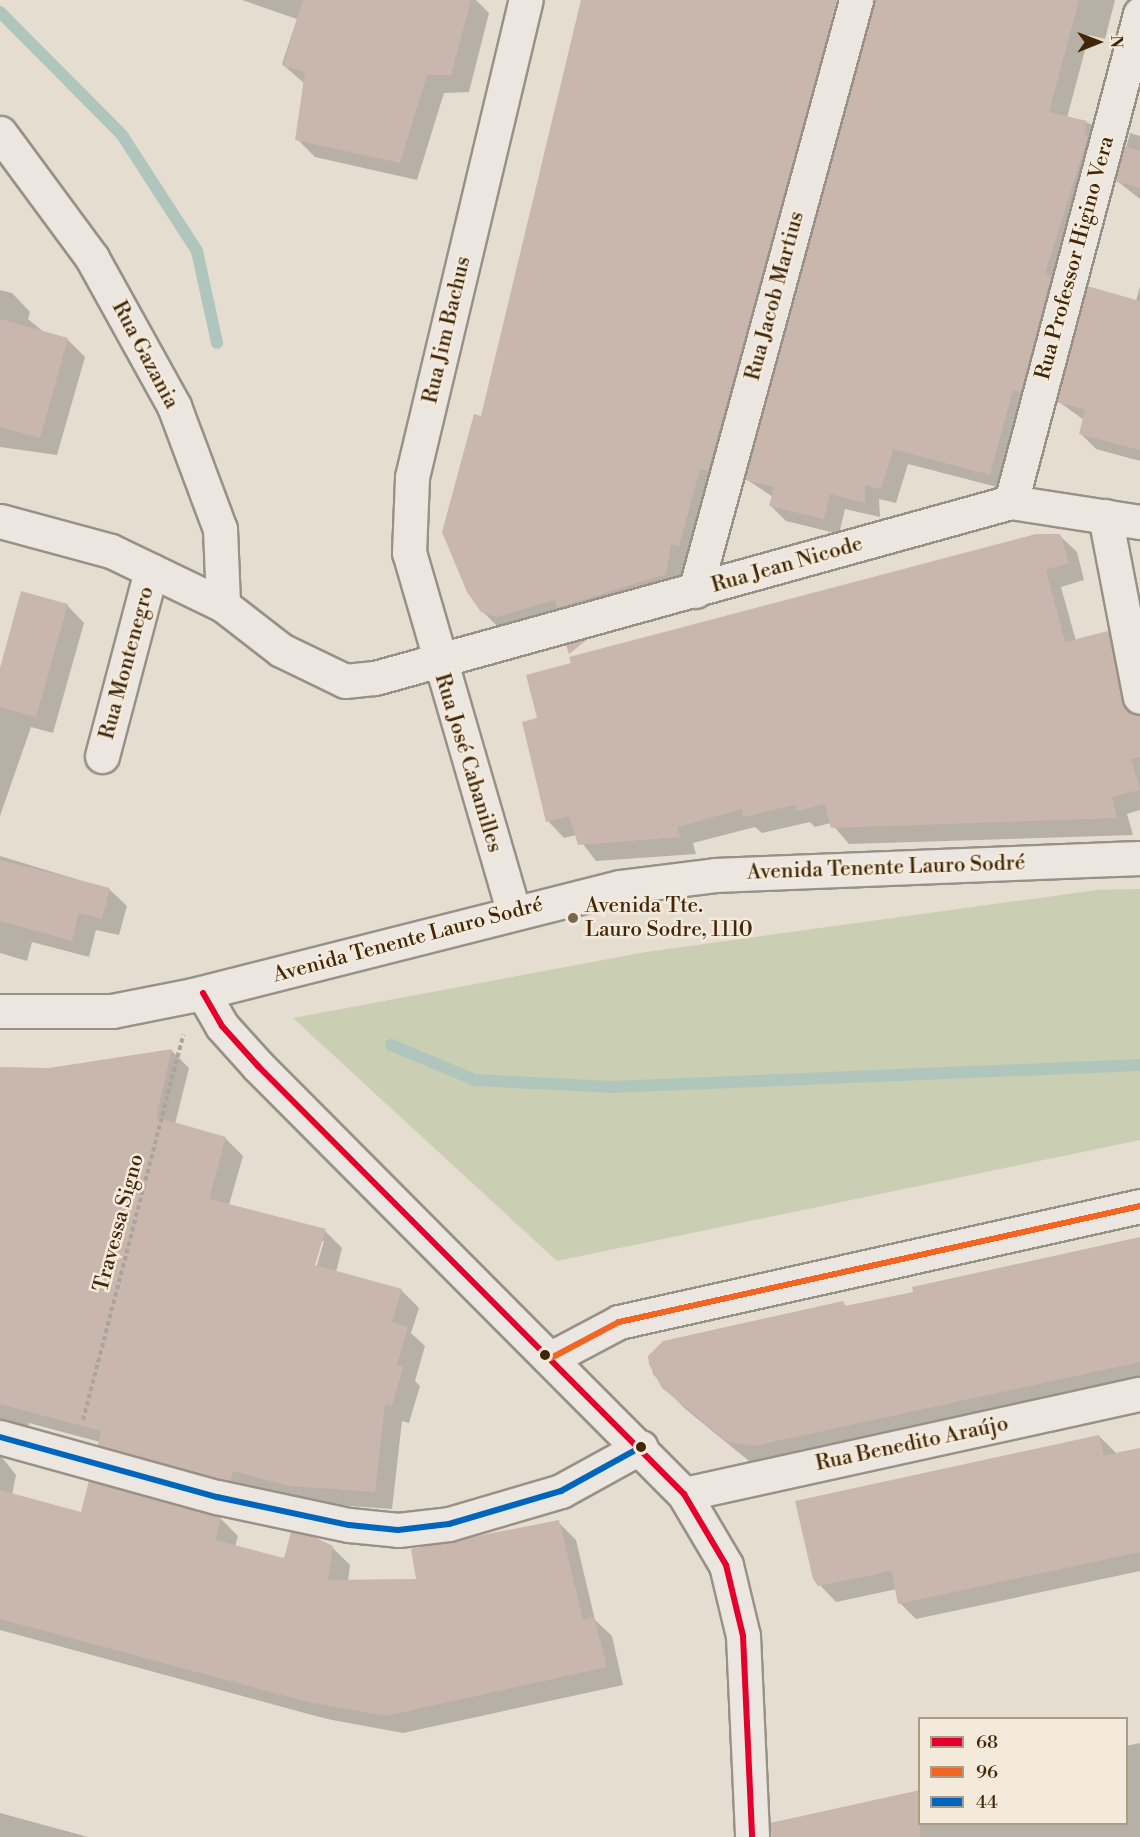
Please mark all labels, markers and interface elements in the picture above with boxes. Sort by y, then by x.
north arrow [1068,12,1128,72]
text: N [1106,35,1126,48]
street label: Rua Professor Higino Vera [1030,133,1120,383]
street label: Rua Jacob Martius [740,209,810,383]
street label: Rua Jim Bachus [418,254,476,406]
street label: Rua Gazania [106,297,184,413]
street label: Rua Jean Nicode [709,531,865,599]
street label: Rua Montenegro [94,584,160,742]
street label: Rua José Cabanilles [429,671,507,855]
street label: Avenida Tenente Lauro Sodré [746,851,1026,885]
street label: Avenida Tenente Lauro Sodré [270,892,546,988]
place label: Avenida Tte. Lauro Sodre, 1110 [585,893,753,943]
marker: Avenida Tte. Lauro Sodre, 1110 [566,911,580,925]
street label: Travessa Signo [89,1151,149,1295]
unlabelled marker [539,1349,551,1361]
street label: Rua Benedito Araújo [813,1411,1011,1477]
unlabelled marker [635,1441,647,1453]
legend [918,1717,1128,1825]
text: 68 [976,1731,998,1754]
text: 96 [976,1761,998,1784]
text: 44 [976,1791,998,1814]

